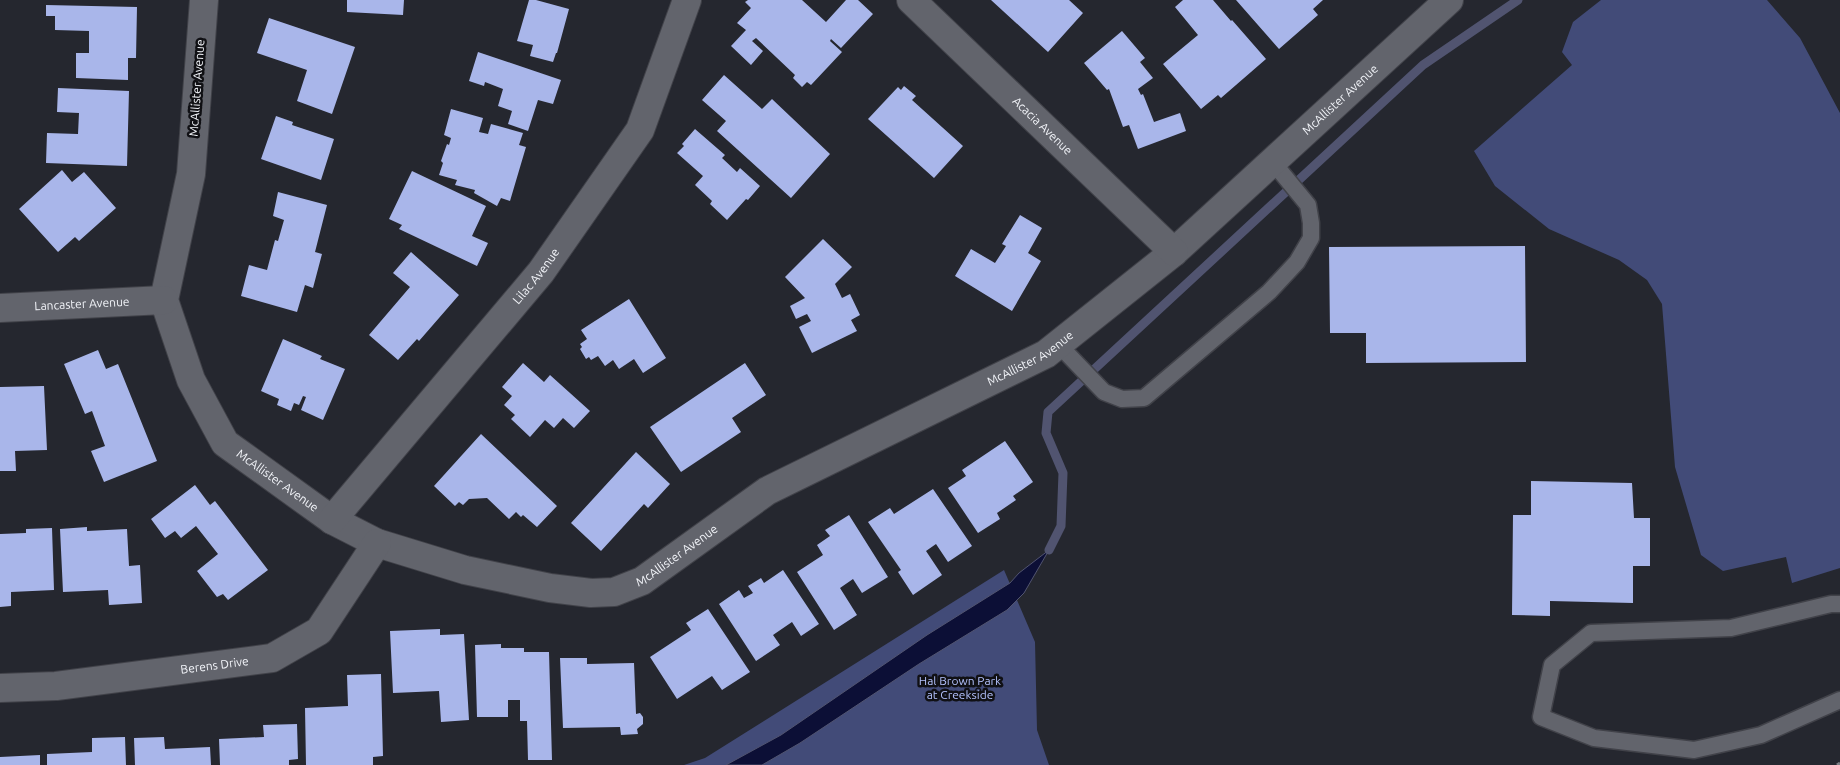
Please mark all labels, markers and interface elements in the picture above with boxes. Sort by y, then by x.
street label: McAllister Avenue [187,39,206,137]
street label: McAllister Avenue [1300,62,1380,137]
street label: Acacia Avenue [1010,94,1075,157]
street label: Lilac Avenue [510,246,562,306]
street label: Lancaster Avenue [34,295,130,312]
street label: McAllister Avenue [985,328,1075,388]
street label: McAllister Avenue [234,447,321,514]
street label: McAllister Avenue [634,522,720,589]
street label: Berens Drive [180,654,249,676]
park label: Hal Brown Park at Creekside [919,674,1001,701]

